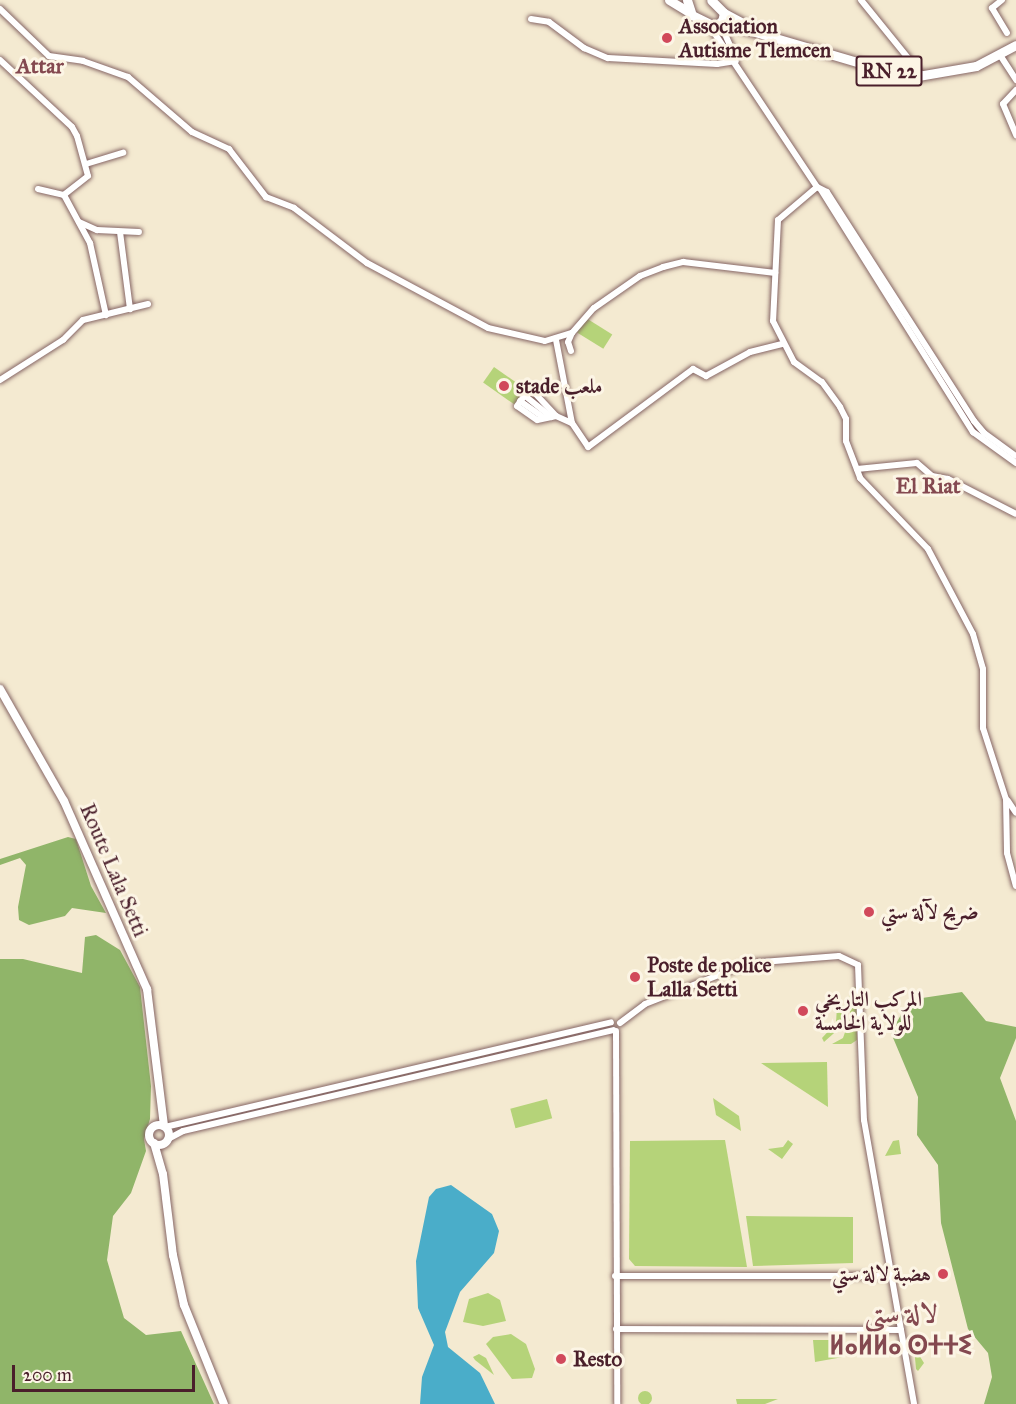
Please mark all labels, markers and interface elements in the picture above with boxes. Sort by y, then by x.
place label: Association Autisme Tlemcen [679,13,831,63]
marker: Association Autisme Tlemcen [660,31,674,45]
district label: Attar [16,53,64,79]
road number: RN 22 [854,54,924,88]
place label: stade ملعب [516,373,602,399]
marker: stade ملعب [497,379,511,393]
district label: El Riat [895,473,961,499]
street label: Route Lala Setti [75,800,153,940]
place label: ضريح لآلة ستي [881,899,979,925]
marker: ضريح لآلة ستي [862,905,876,919]
place label: Poste de police Lalla Setti [647,952,772,1002]
marker: Poste de police Lalla Setti [628,970,642,984]
place label: المركب التاريخي للولاية الخامسة [815,986,922,1036]
marker: المركب التاريخي للولاية الخامسة [796,1004,810,1018]
place label: هضبة لالة ستي [832,1261,931,1287]
marker: هضبة لالة ستي [936,1267,950,1281]
district label: لالة ستي ⵍⴰⵍⵍⴰ ⵙⵜⵜⵉ [829,1297,973,1360]
place label: Resto [573,1346,622,1372]
marker: Resto [554,1352,568,1366]
scale bar [15,1353,198,1391]
text: 200 m [23,1364,72,1386]

